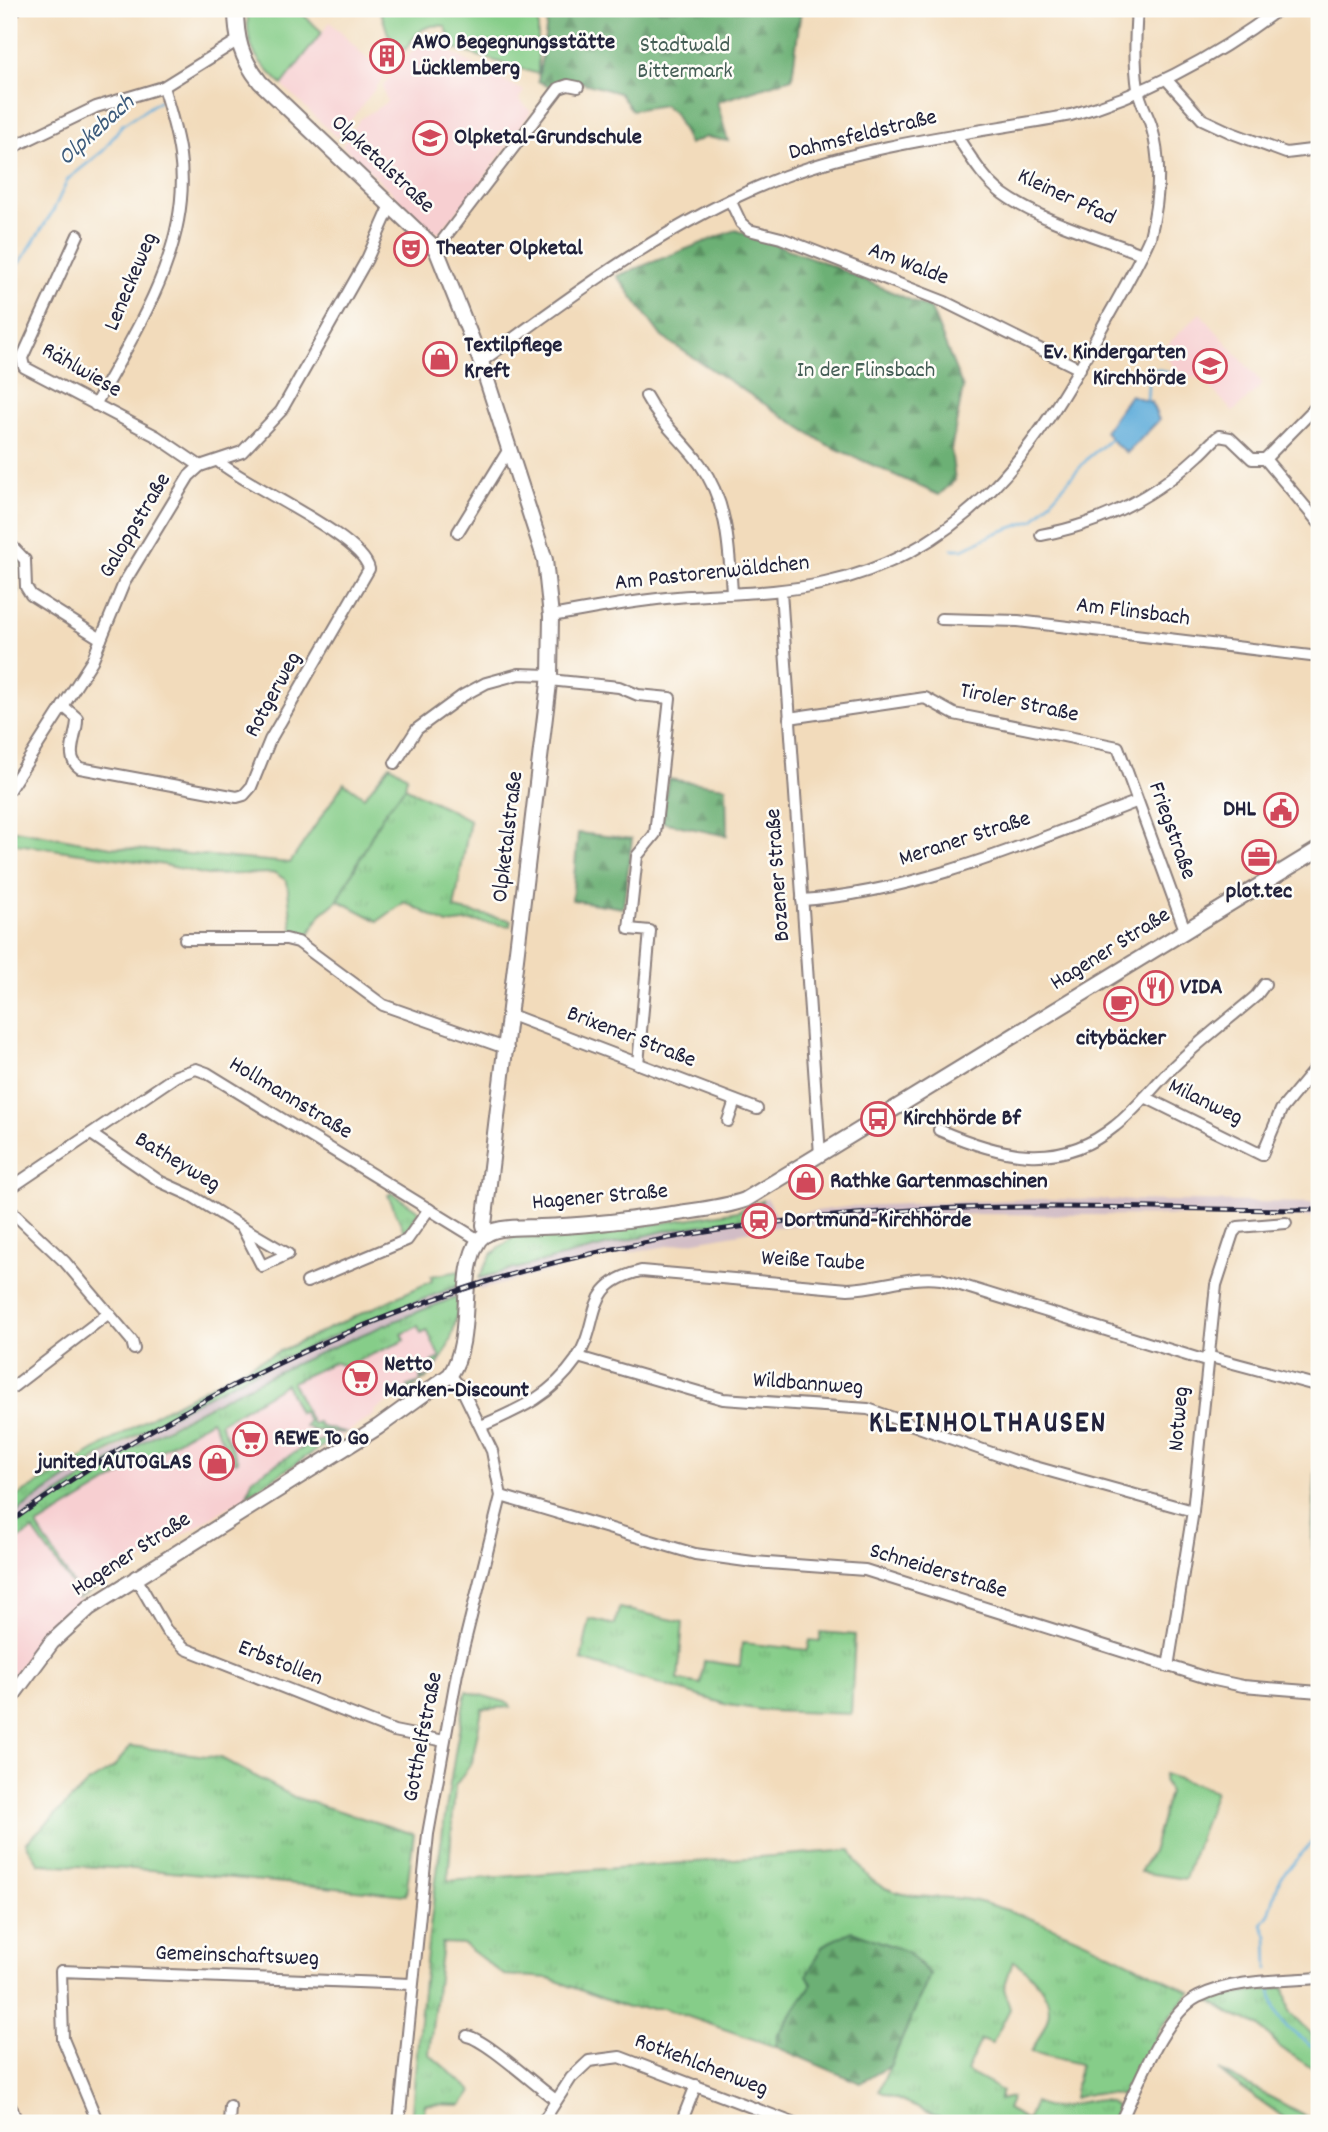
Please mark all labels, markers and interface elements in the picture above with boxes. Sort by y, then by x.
place label: AWO Begegnungsstätte Lücklemberg [412,27,615,86]
park label: Stadtwald Bittermark [637,30,733,89]
building icon: AWO Begegnungsstätte Lücklemberg [368,37,406,75]
water label: Olpkebach [51,87,144,175]
street label: Dahmsfeldstraße [785,102,941,170]
street label: Olpketalstraße [322,108,442,222]
school or university icon: Olpketal-Grundschule [411,119,449,157]
place label: Olpketal-Grundschule [454,122,642,155]
street label: Kleiner Pfad [1011,161,1121,235]
street label: Leneckeweg [96,228,168,336]
theatre icon: Theater Olpketal [392,230,430,268]
place label: Theater Olpketal [436,233,583,266]
street label: Am Walde [863,235,953,295]
place label: Textilpflege Kreft [464,330,562,389]
street label: Rählwiese [35,335,127,407]
place label: Ev. Kindergarten Kirchhörde [1043,337,1186,396]
shop icon: Textilpflege Kreft [421,340,459,378]
school or university icon: Ev. Kindergarten Kirchhörde [1191,347,1229,385]
park label: In der Flinsbach [797,355,935,388]
street label: Galoppstraße [92,467,180,585]
street label: Am Pastorenwäldchen [613,547,811,601]
street label: Am Flinsbach [1074,590,1192,636]
street label: Rotgerweg [237,646,311,744]
street label: Tiroler Straße [957,675,1081,733]
street label: Olpketalstraße [485,769,533,905]
street label: Friegstraße [1138,778,1204,884]
public building icon: DHL [1262,791,1300,829]
place label: DHL [1223,794,1257,827]
street label: Meraner Straße [895,803,1035,877]
street label: Bozener Straße [758,807,800,943]
office icon: plot.tec [1240,838,1278,876]
place label: plot.tec [1226,876,1292,909]
street label: Hagener Straße [1044,900,1178,1000]
restaurant icon: VIDA [1137,969,1175,1007]
place label: VIDA [1180,972,1223,1005]
cafe icon: citybäcker [1102,985,1140,1023]
street label: Brixener Straße [562,998,700,1078]
place label: citybäcker [1076,1023,1166,1056]
street label: Hollmannstraße [222,1049,358,1149]
street label: Milanweg [1162,1071,1248,1135]
bus stop icon: Kirchhörde Bf [859,1100,897,1138]
place label: Kirchhörde Bf [903,1103,1022,1136]
street label: Batheyweg [128,1124,226,1202]
shop icon: Rathke Gartenmaschinen [787,1163,825,1201]
place label: Rathke Gartenmaschinen [830,1166,1048,1199]
street label: Hagener Straße [531,1176,669,1220]
station icon: Dortmund-Kirchhörde [740,1202,778,1240]
place label: Dortmund-Kirchhörde [784,1205,971,1238]
street label: Weiße Taube [760,1243,866,1281]
place label: Netto Marken-Discount [384,1349,530,1408]
supermarket icon: Netto Marken-Discount [341,1359,379,1397]
street label: Wildbannweg [752,1365,864,1405]
street label: Notweg [1161,1385,1199,1453]
district label: KLEINHOLTHAUSEN [869,1404,1107,1447]
supermarket icon: REWE To Go [231,1420,269,1458]
place label: REWE To Go [274,1423,369,1456]
shop icon: junited AUTOGLAS [198,1444,236,1482]
place label: junited AUTOGLAS [34,1447,192,1480]
street label: Hagener Straße [66,1504,198,1606]
street label: Schneiderstraße [865,1535,1011,1609]
street label: Erbstollen [233,1632,327,1696]
street label: Gotthelfstraße [395,1669,453,1805]
street label: Gemeinschaftsweg [154,1938,320,1976]
street label: Rotkehlchenweg [629,2025,773,2107]

